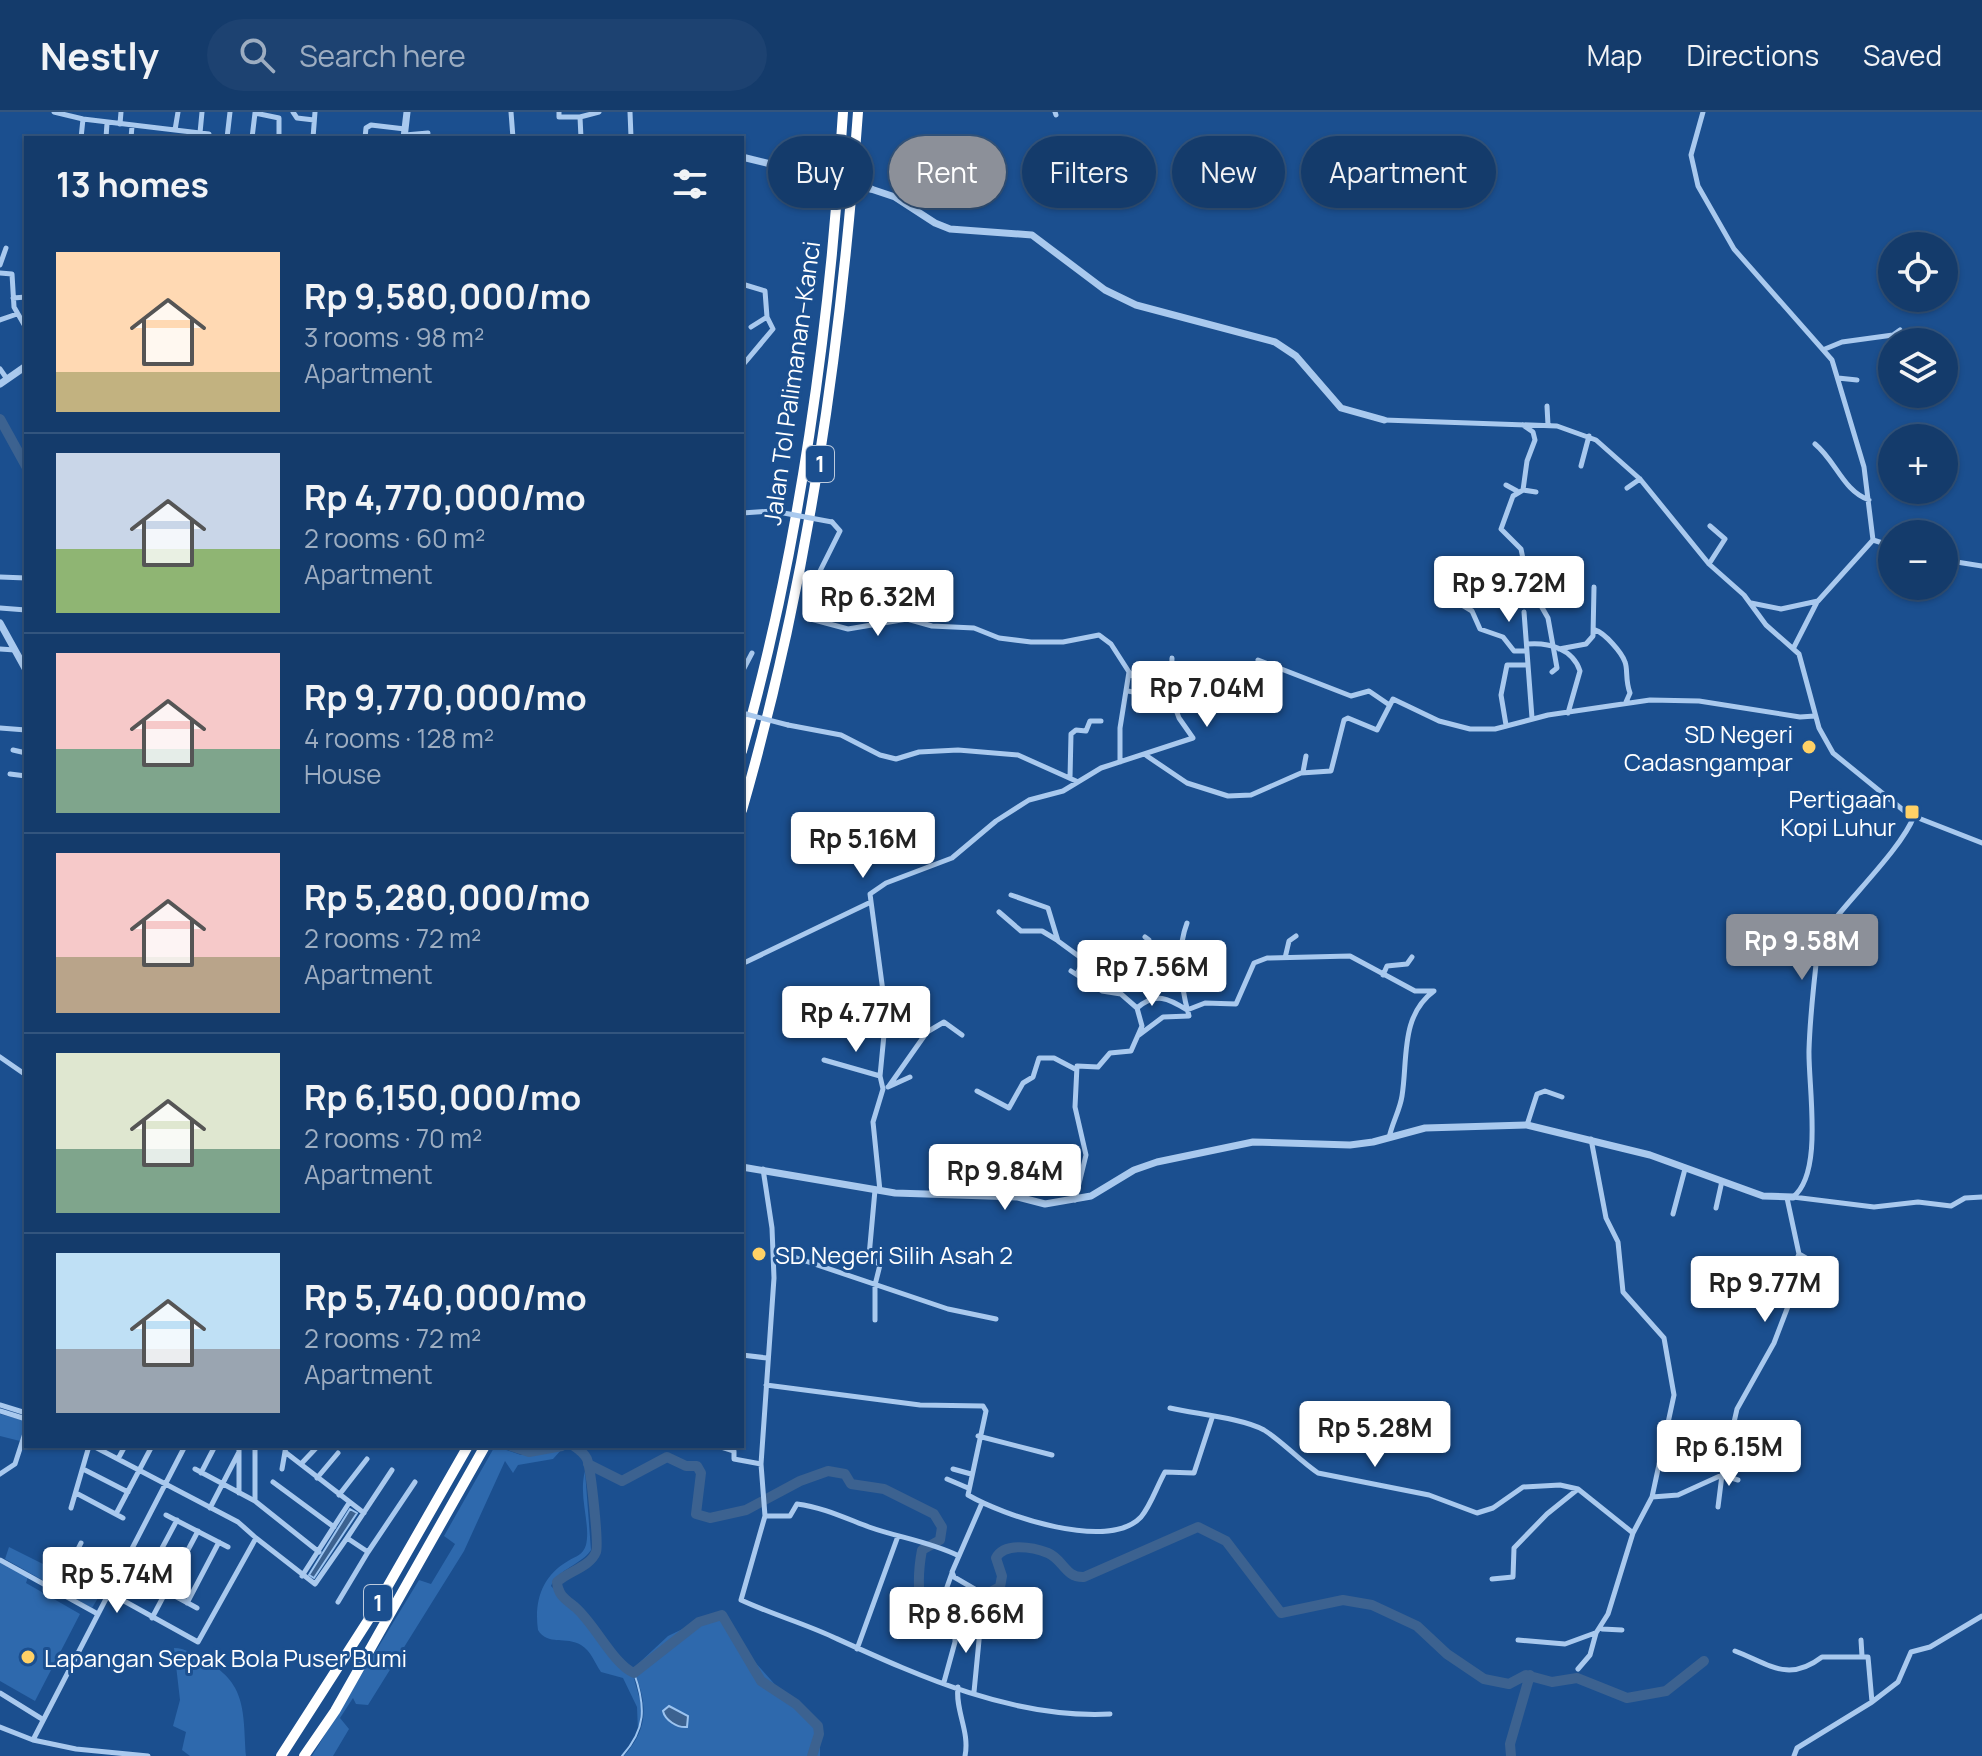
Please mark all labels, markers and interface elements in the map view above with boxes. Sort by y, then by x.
search box [207,19,767,91]
text: Nestly [40,29,159,81]
icon: search [235,33,279,77]
text: Search here [299,35,466,76]
text: Map [1587,36,1642,74]
text: Directions [1686,36,1819,74]
text: Saved [1863,36,1942,74]
chip: Buy [768,136,873,208]
chip: Rent [889,136,1006,208]
chip: Filters [1022,136,1156,208]
chip: New [1172,136,1285,208]
chip: Apartment [1301,136,1496,208]
text: 13 homes [56,161,209,207]
icon: filters [668,162,712,206]
map controls [1878,232,1958,600]
button: locate [1878,232,1958,312]
street label: Jalan Tol Palimanan–Kanci [755,239,827,527]
text: Rp 9,580,000/mo [304,273,591,319]
icon: home [120,284,216,380]
text: 3 rooms · 98 m² [304,319,484,355]
button: layers [1878,328,1958,408]
text: Apartment [304,355,433,391]
button: + [1878,424,1958,504]
road number: 1 [806,446,834,482]
text: Rp 4,770,000/mo [304,474,586,520]
icon: home [120,485,216,581]
text: 2 rooms · 60 m² [304,520,486,556]
button: − [1878,520,1958,600]
text: Apartment [304,556,433,592]
pin: Rp 9.72M [1426,556,1592,624]
text: Rp 9.72M [1452,564,1566,600]
pin: Rp 6.32M [795,570,961,638]
text: Rp 6.32M [820,578,936,614]
pin: Rp 7.04M [1124,661,1290,729]
text: Rp 7.04M [1150,669,1264,705]
text: Rp 9,770,000/mo [304,674,587,720]
icon: home [120,685,216,781]
place label: SD Negeri Cadasngampar [1624,717,1793,778]
text: 4 rooms · 128 m² [304,720,494,756]
marker: SD Negeri Cadasngampar [1800,738,1818,756]
text: House [304,756,381,792]
place label: Pertigaan Kopi Luhur [1780,782,1896,843]
marker: Pertigaan Kopi Luhur [1903,803,1921,821]
pin: Rp 5.16M [780,812,946,880]
text: Rp 5.16M [809,820,917,856]
text: Rp 5,280,000/mo [304,874,590,920]
icon: home [120,885,216,981]
pin: Rp 9.58M [1719,914,1885,982]
text: 2 rooms · 72 m² [304,920,481,956]
text: Rp 9.58M [1744,922,1860,958]
pin: Rp 7.56M [1069,940,1235,1008]
text: Rp 7.56M [1095,948,1209,984]
text: Apartment [304,956,433,992]
pin: Rp 4.77M [773,986,939,1054]
text: Rp 4.77M [800,994,912,1030]
text: Rp 6,150,000/mo [304,1074,581,1120]
icon: home [120,1085,216,1181]
text: 2 rooms · 70 m² [304,1120,482,1156]
pin: Rp 9.84M [922,1144,1088,1212]
text: Rp 9.84M [947,1152,1063,1188]
text: Apartment [304,1156,433,1192]
place label: SD Negeri Silih Asah 2 [775,1238,1013,1271]
marker: SD Negeri Silih Asah 2 [750,1245,768,1263]
pin: Rp 9.77M [1682,1256,1848,1324]
text: Rp 9.77M [1709,1264,1821,1300]
text: Rp 5,740,000/mo [304,1274,587,1320]
icon: home [120,1285,216,1381]
text: 2 rooms · 72 m² [304,1320,481,1356]
text: Apartment [304,1356,433,1392]
pin: Rp 5.28M [1292,1401,1458,1469]
text: Rp 5.28M [1317,1409,1433,1445]
pin: Rp 6.15M [1646,1420,1812,1488]
text: Rp 6.15M [1675,1428,1783,1464]
pin: Rp 5.74M [34,1547,200,1615]
text: Rp 5.74M [61,1555,173,1591]
road number: 1 [364,1585,392,1621]
pin: Rp 8.66M [883,1587,1049,1655]
text: Rp 8.66M [908,1595,1024,1631]
place label: Lapangan Sepak Bola Puser Bumi [44,1641,407,1674]
marker: Lapangan Sepak Bola Puser Bumi [19,1648,37,1666]

